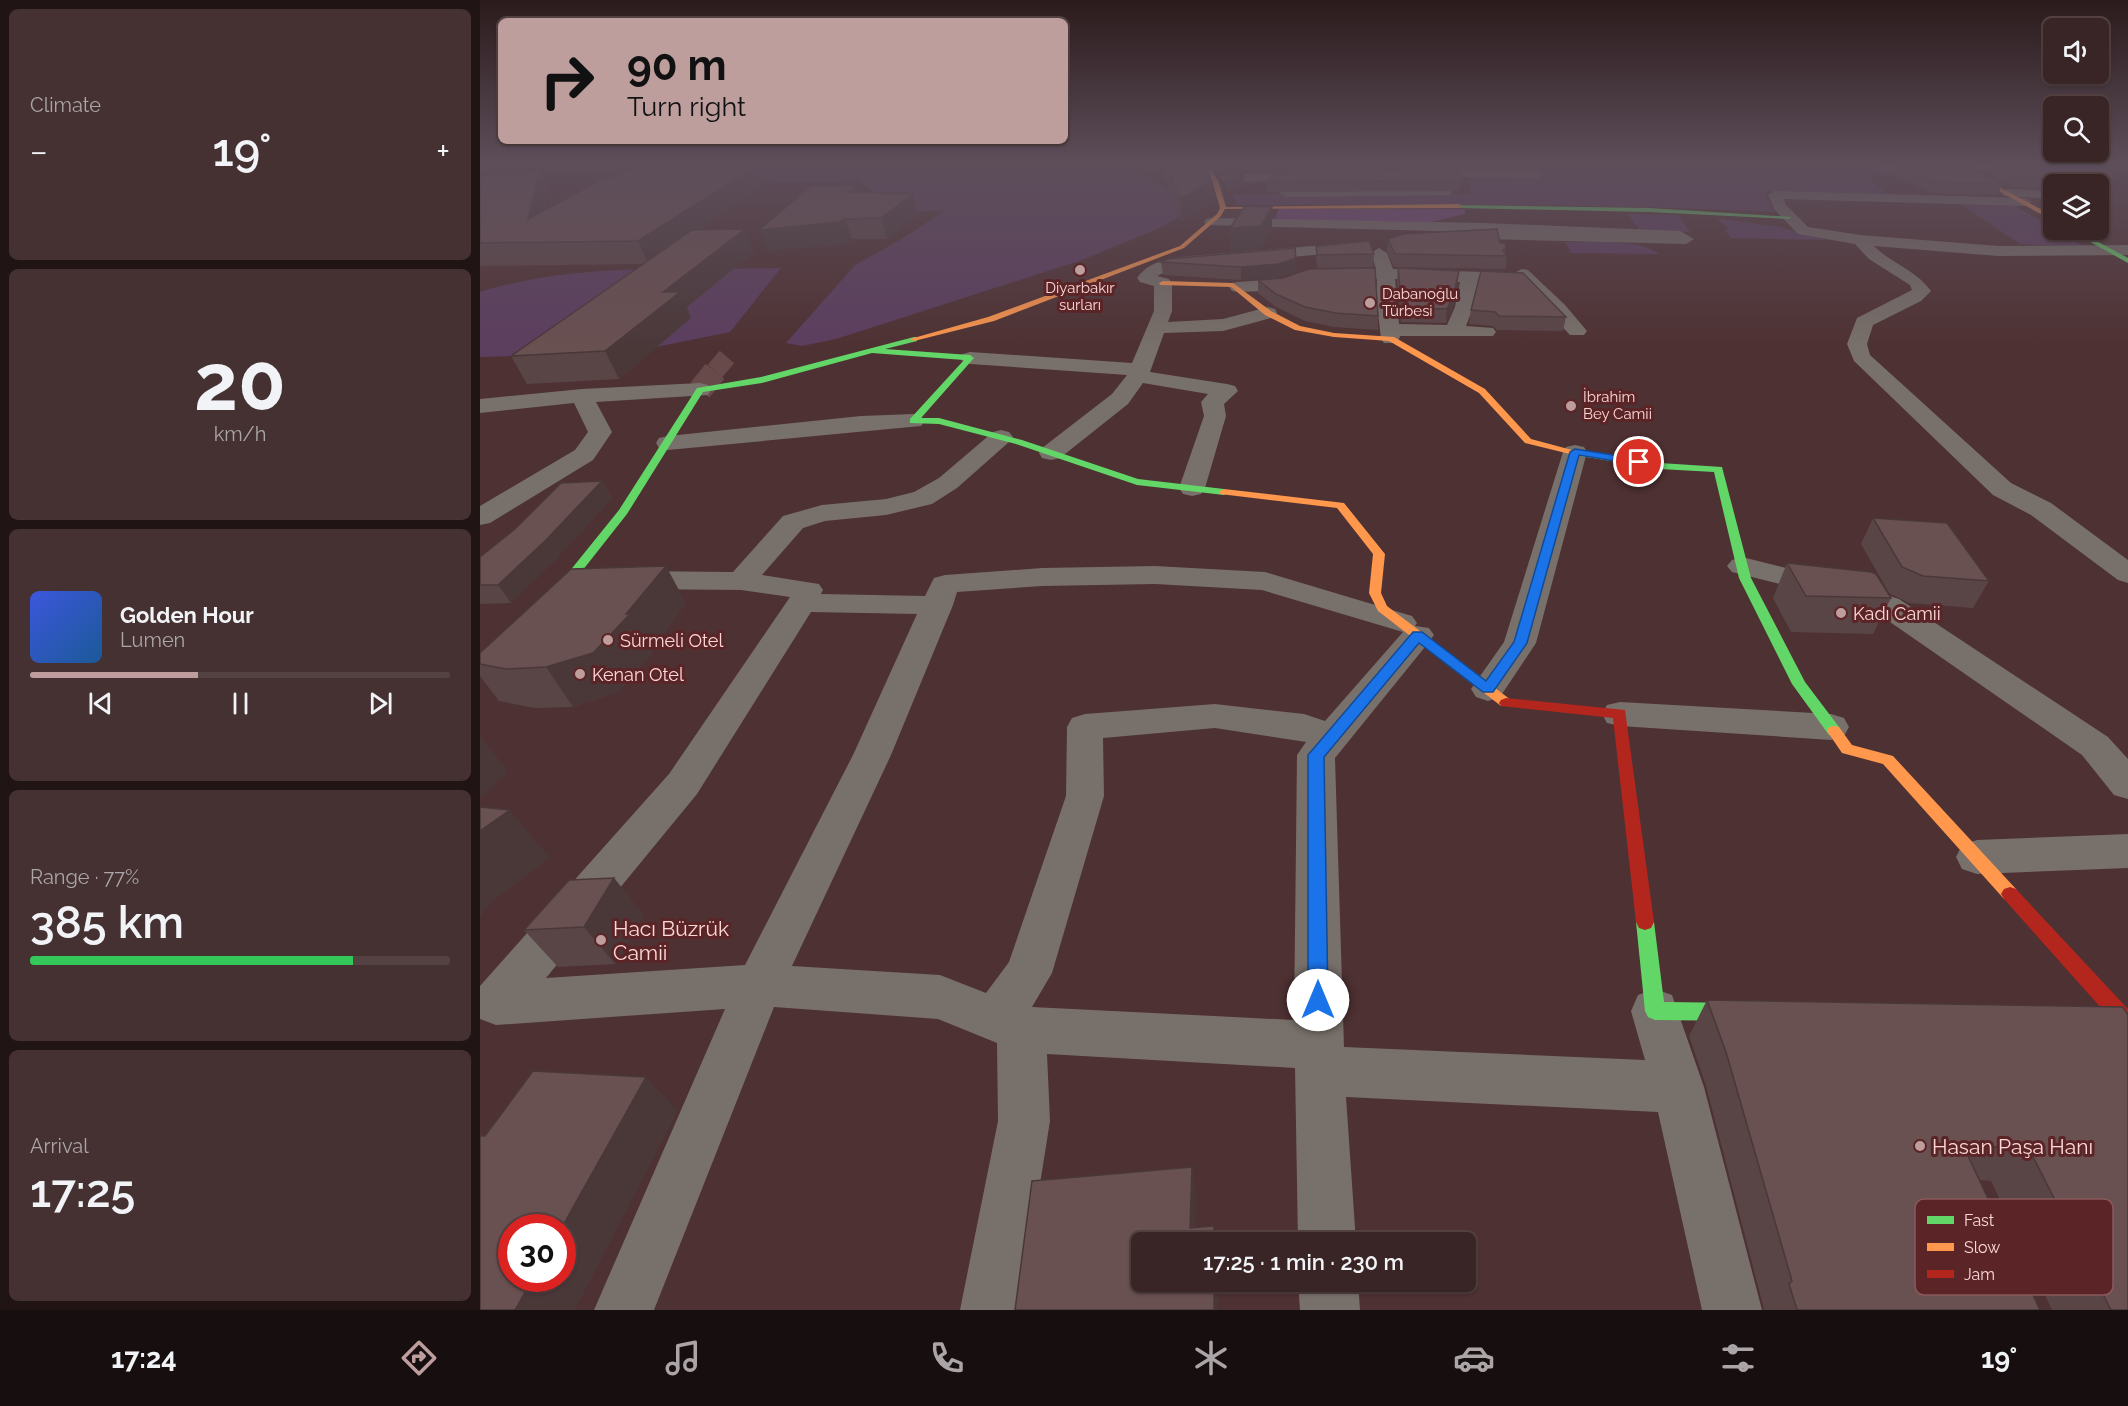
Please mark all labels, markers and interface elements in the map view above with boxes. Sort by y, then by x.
map controls [2043,18,2109,240]
button: sound [2043,18,2109,84]
text: 90 m [627,41,727,90]
icon: right [528,42,606,120]
text: Turn right [627,91,746,122]
text: Climate [30,93,101,117]
button: search [2043,96,2109,162]
text: 19° [213,124,271,177]
text: − [30,132,48,171]
text: + [436,132,450,171]
button: layers [2043,174,2109,240]
marker: Diyarbakır surları [1073,263,1087,277]
place label: Diyarbakır surları [1045,279,1115,314]
place label: Dabanoğlu Türbesi [1382,285,1458,320]
marker: Dabanoğlu Türbesi [1363,296,1377,310]
text: 20 [194,337,286,428]
place label: İbrahim Bey Camii [1583,387,1652,423]
marker: İbrahim Bey Camii [1564,399,1578,413]
text: km/h [214,422,266,446]
pin [1613,436,1664,487]
icon: arrive [1622,445,1655,478]
text: Golden Hour [120,602,254,628]
place label: Kadı Camii [1853,603,1941,624]
marker: Kadı Camii [1834,606,1848,620]
text: Lumen [120,628,185,652]
place label: Sürmeli Otel [620,630,723,651]
marker: Sürmeli Otel [601,633,615,647]
place label: Kenan Otel [592,664,684,685]
marker: Kenan Otel [573,667,587,681]
icon: previous [84,687,117,720]
icon: pause [224,687,257,720]
icon: next [364,687,397,720]
text: Range · 77% [30,865,139,889]
text: 385 km [30,896,184,949]
place label: Hacı Büzrük Camii [613,916,729,965]
marker: Hacı Büzrük Camii [594,933,608,947]
position arrow [1286,968,1350,1032]
text: Arrival [30,1134,89,1158]
place label: Hasan Paşa Hanı [1932,1134,2093,1159]
marker: Hasan Paşa Hanı [1913,1139,1927,1153]
text: 17:25 [30,1165,135,1218]
legend [1915,1199,2113,1295]
text: Fast [1964,1211,1995,1230]
speed limit sign: 30 [498,1214,576,1292]
text: Slow [1964,1238,2000,1257]
text: 17:25 · 1 min · 230 m [1203,1249,1404,1275]
text: Jam [1964,1265,1995,1284]
icon: directions [398,1337,440,1379]
icon: music [662,1337,704,1379]
icon: phone [926,1337,968,1379]
icon: climate [1190,1337,1232,1379]
icon: car [1453,1337,1495,1379]
icon: filters [1717,1337,1759,1379]
text: 17:24 [111,1343,177,1374]
text: 19° [1981,1343,2017,1374]

